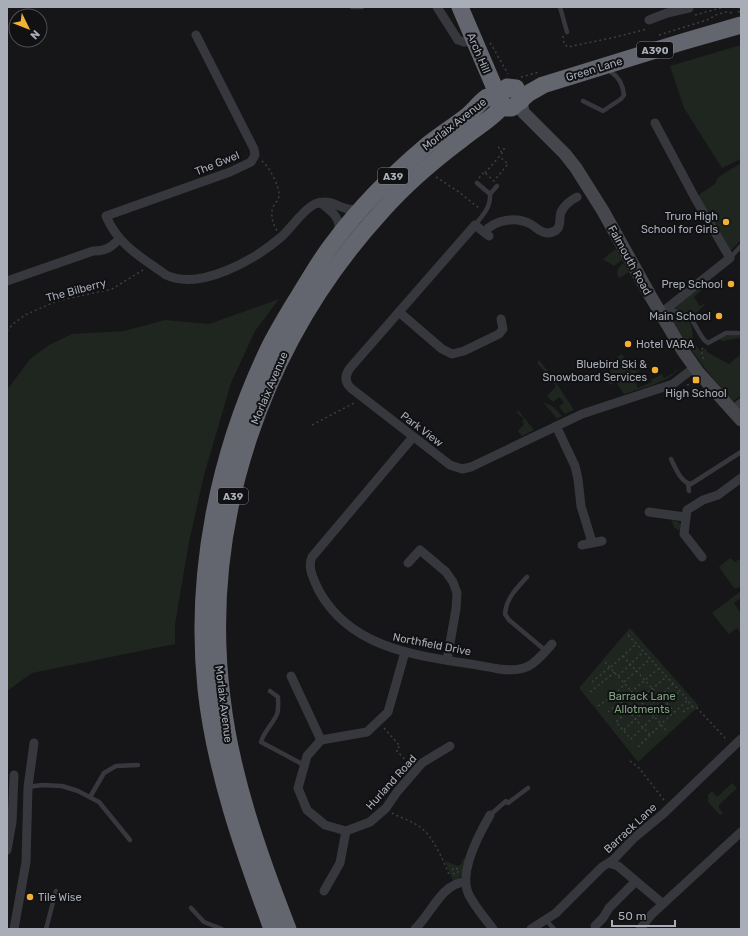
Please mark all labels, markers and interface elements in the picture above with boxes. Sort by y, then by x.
north arrow [8,8,48,48]
text: N [27,27,42,42]
street label: Arch Hill [464,31,493,75]
road number: A390 [637,42,673,58]
street label: Green Lane [564,55,624,84]
street label: Morlaix Avenue [420,95,489,153]
street label: The Gwel [193,149,241,178]
road number: A39 [378,168,408,184]
place label: Truro High School for Girls [641,210,718,236]
marker: Truro High School for Girls [721,217,731,227]
street label: Falmouth Road [605,223,654,297]
street label: The Bilberry [45,276,108,305]
place label: Prep School [662,278,723,291]
marker: Prep School [726,279,736,289]
place label: Main School [649,310,711,323]
marker: Main School [714,311,724,321]
place label: Hotel VARA [636,338,695,351]
marker: Hotel VARA [623,339,633,349]
street label: Morlaix Avenue [248,350,291,426]
place label: Bluebird Ski & Snowboard Services [542,358,647,384]
marker: Bluebird Ski & Snowboard Services [650,365,660,375]
marker: High School [691,375,701,385]
place label: High School [665,387,727,400]
street label: Park View [398,409,446,450]
road number: A39 [218,488,248,504]
street label: Northfield Drive [392,631,472,658]
street label: Morlaix Avenue [212,665,235,743]
park label: Barrack Lane Allotments [608,690,676,716]
street label: Hurland Road [363,752,419,812]
street label: Barrack Lane [601,801,659,856]
place label: Tile Wise [38,891,82,904]
marker: Tile Wise [25,892,35,902]
scale bar [612,902,675,928]
text: 50 m [618,909,646,923]

